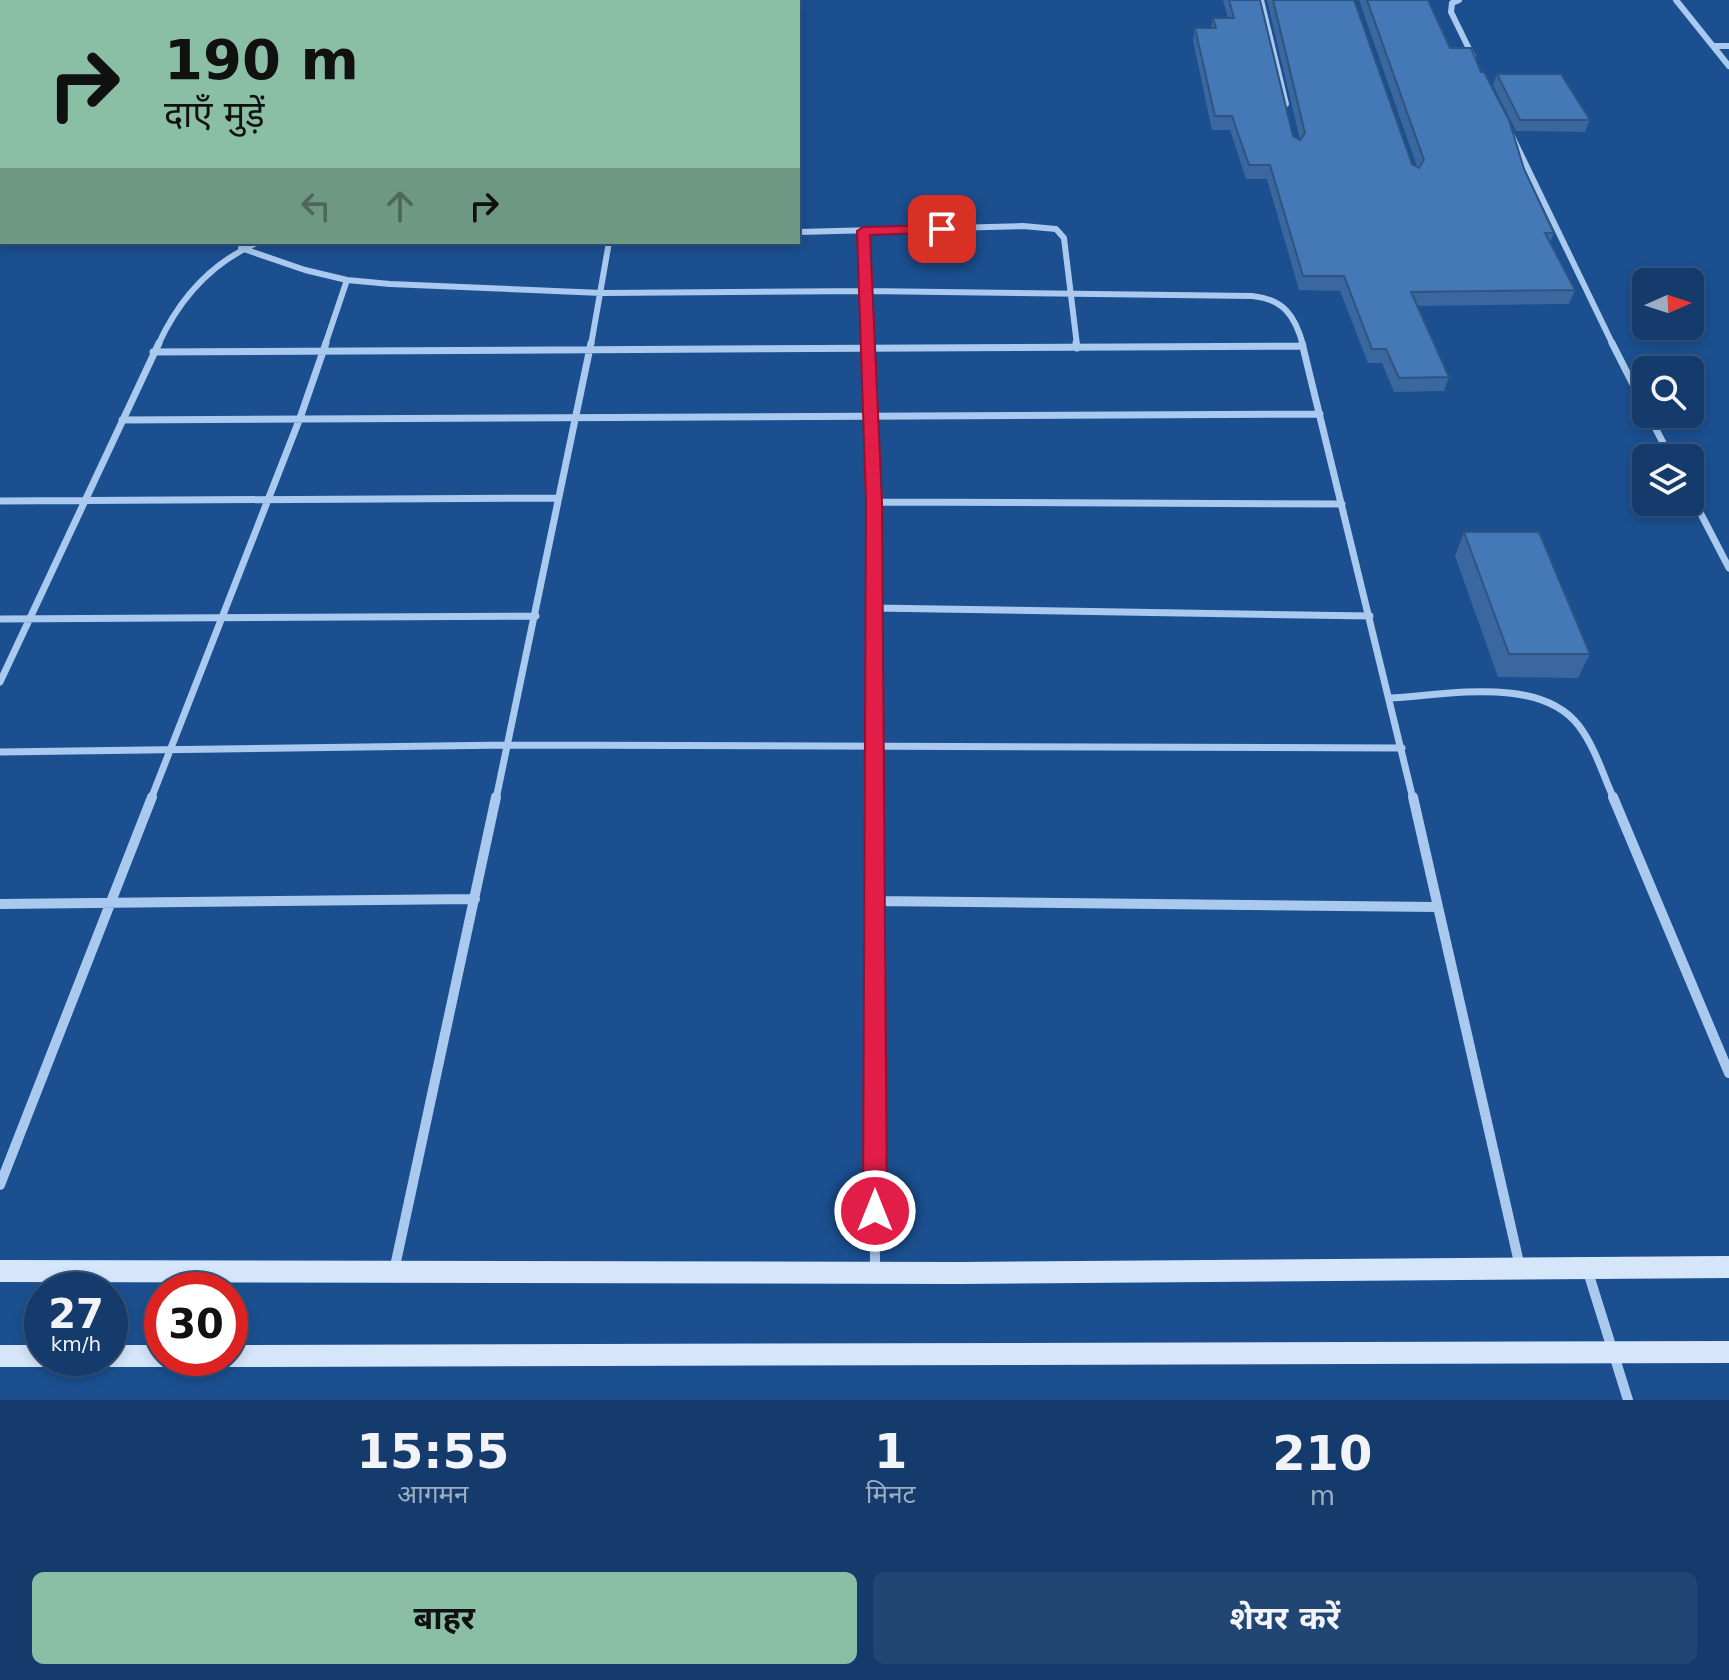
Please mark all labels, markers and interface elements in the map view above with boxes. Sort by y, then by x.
text: 190 m [164,27,359,92]
icon: right [32,32,136,136]
text: दाएँ मुड़ें [164,94,265,135]
icon: left [294,184,338,228]
icon: ahead [378,184,422,228]
icon: right [462,184,506,228]
pin [908,195,976,263]
icon: arrive [920,207,964,251]
north arrow [1632,268,1704,340]
map controls [1632,268,1704,516]
button: search [1632,356,1704,428]
button: layers [1632,444,1704,516]
position arrow [833,1169,917,1253]
speed limit sign: 30 [144,1272,248,1376]
text: 27 [48,1291,104,1337]
text: km/h [51,1332,101,1356]
text: 15:55 [357,1423,509,1479]
text: 1 [874,1423,907,1479]
text: 210 [1272,1425,1372,1481]
text: आगमन [397,1479,469,1509]
text: मिनट [866,1479,916,1509]
text: m [1310,1481,1335,1511]
button: बाहर [32,1572,857,1664]
button: शेयर करें [873,1572,1697,1664]

